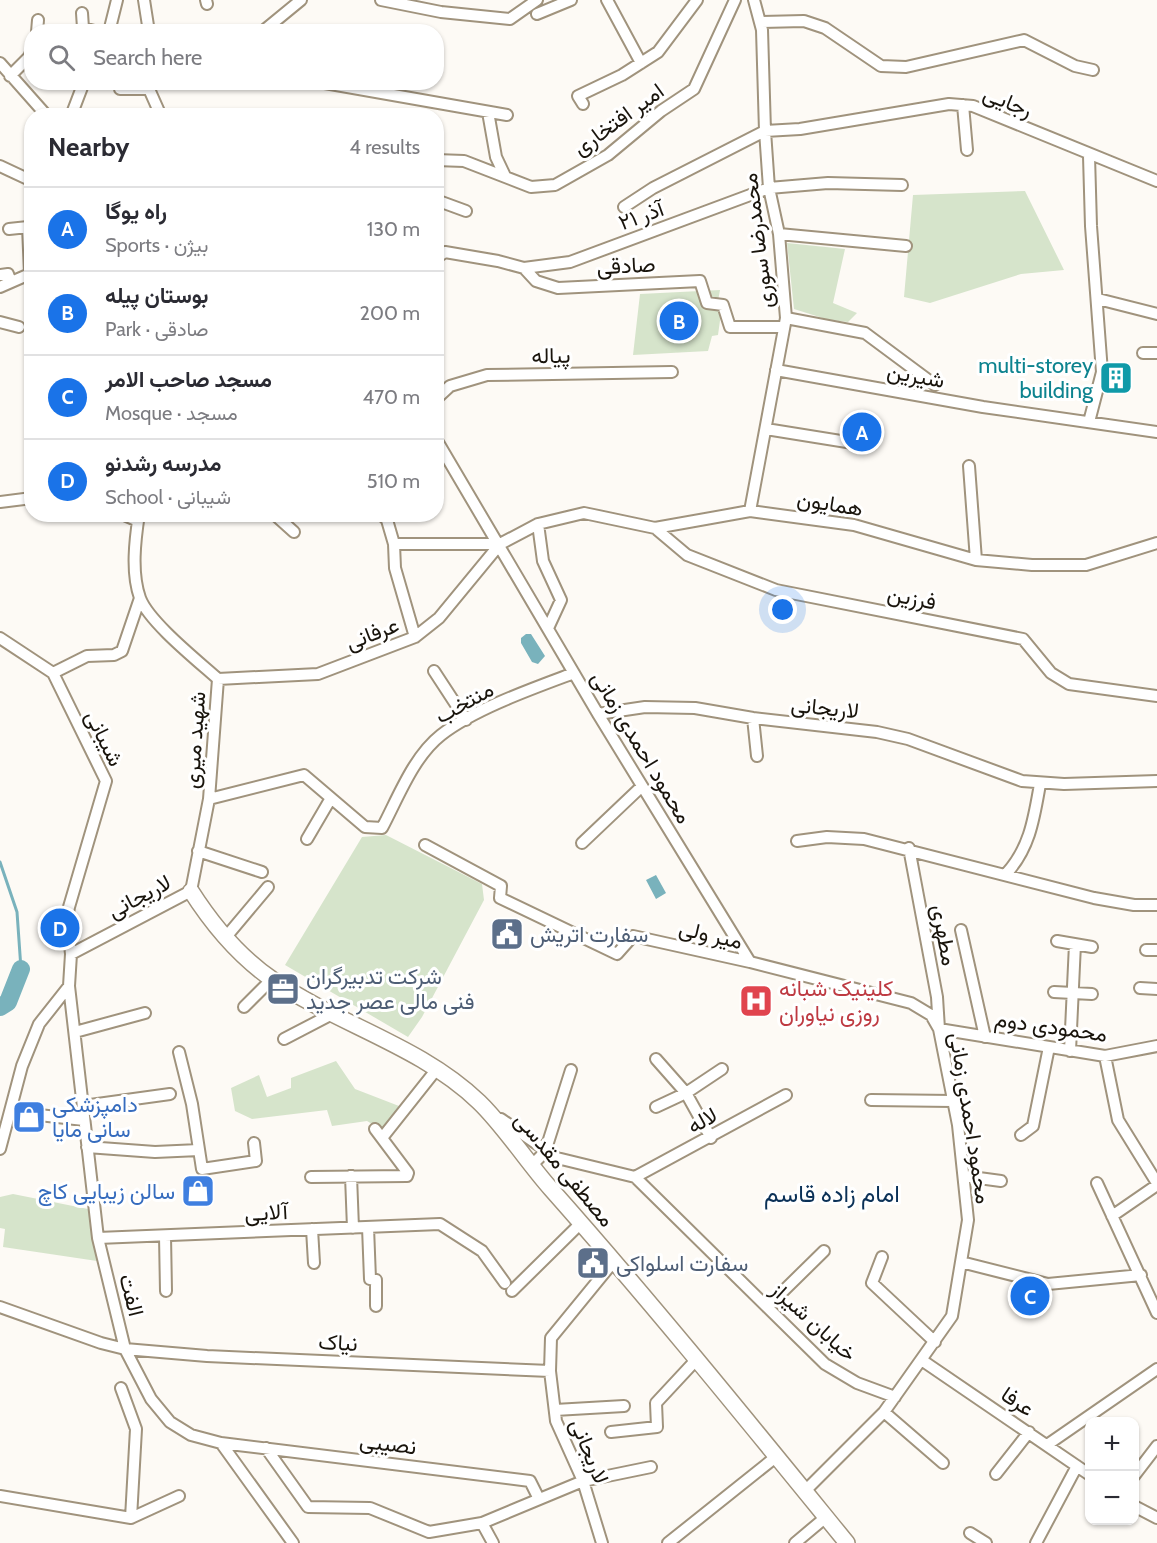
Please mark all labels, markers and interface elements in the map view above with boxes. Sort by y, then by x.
search box [24,24,444,90]
icon: search [45,41,78,74]
text: Search here [93,44,202,71]
street label: امیر افتخاری [568,77,669,161]
street label: رجایی [979,79,1036,123]
text: Nearby [48,131,129,163]
text: 4 results [349,135,420,159]
street label: محمدرضا سوری [736,172,779,310]
street label: ۲۱ آذر [615,194,669,236]
text: راه یوگا [105,198,167,225]
text: A [61,217,74,241]
text: 130 m [367,217,420,241]
text: Sports · بیژن [105,233,208,257]
street label: صادقی [596,250,656,281]
text: بوستان پیله [105,282,208,309]
pin: B [660,298,698,344]
text: B [61,301,74,325]
text: 200 m [360,301,420,325]
text: Park · صادقی [105,317,208,341]
street label: پیاله [531,342,571,370]
place label: multi-storey building [978,352,1094,404]
street label: شیرین [885,357,947,394]
building icon: multi-storey building [1098,360,1134,396]
text: مسجد صاحب الامر [105,366,272,393]
text: C [61,385,74,409]
text: 470 m [363,385,420,409]
text: Mosque · مسجد [105,401,238,425]
pin: A [842,410,882,454]
text: مدرسه رشدنو [105,450,222,477]
text: D [60,469,75,493]
text: 510 m [367,469,420,493]
text: School · شیبانی [105,485,231,509]
street label: همایون [795,485,865,522]
street label: فرزین [885,580,939,615]
your location [768,595,797,624]
street label: عرفانی [342,611,403,656]
street label: محمود احمدی زمانی [585,666,698,828]
street label: منتخب [430,675,498,729]
street label: شهید میری [178,691,211,790]
street label: لاریجانی [790,691,860,724]
street label: شیبانی [79,706,130,771]
street label: لاریجانی [103,869,176,924]
street label: مطهری [926,902,963,968]
pin: D [40,906,80,950]
street label: میر ولی [677,914,745,955]
public building icon: سفارت اتریش [489,916,525,952]
place label: سفارت اتریش [530,921,648,948]
place label: شرکت تدبیرگران فنی مالی عصر جدید [306,963,475,1015]
office icon: شرکت تدبیرگران فنی مالی عصر جدید [265,971,301,1007]
place label: کلینیک شبانه روزی نیاوران [779,975,893,1027]
hospital icon: کلینیک شبانه روزی نیاوران [738,983,774,1019]
street label: محمودی دوم [993,1005,1109,1049]
street label: محمود احمدی زمانی [944,1030,997,1206]
place label: دامپزشکی سانی مایا [52,1091,138,1143]
shop icon: دامپزشکی سانی مایا [11,1099,47,1135]
street label: لاله [682,1101,722,1140]
street label: مصطفی مقدسی [509,1106,620,1232]
shop icon: سالن زیبایی کاچ [180,1173,216,1209]
place label: سالن زیبایی کاچ [38,1178,175,1206]
district label: امام زاده قاسم [764,1179,900,1210]
street label: آلایی [244,1198,290,1227]
public building icon: سفارت اسلواکی [575,1245,611,1281]
place label: سفارت اسلواکی [616,1250,748,1277]
street label: الفت [113,1271,150,1319]
pin: C [1010,1274,1050,1318]
street label: خیابان شیراز [764,1275,862,1367]
street label: نیاک [318,1328,358,1357]
street label: عرفا [996,1381,1039,1422]
street label: لاریجانی [564,1415,615,1488]
map controls [1085,1417,1139,1525]
button: + [1085,1417,1139,1471]
street label: نصیبی [358,1427,418,1460]
button: − [1085,1471,1139,1525]

